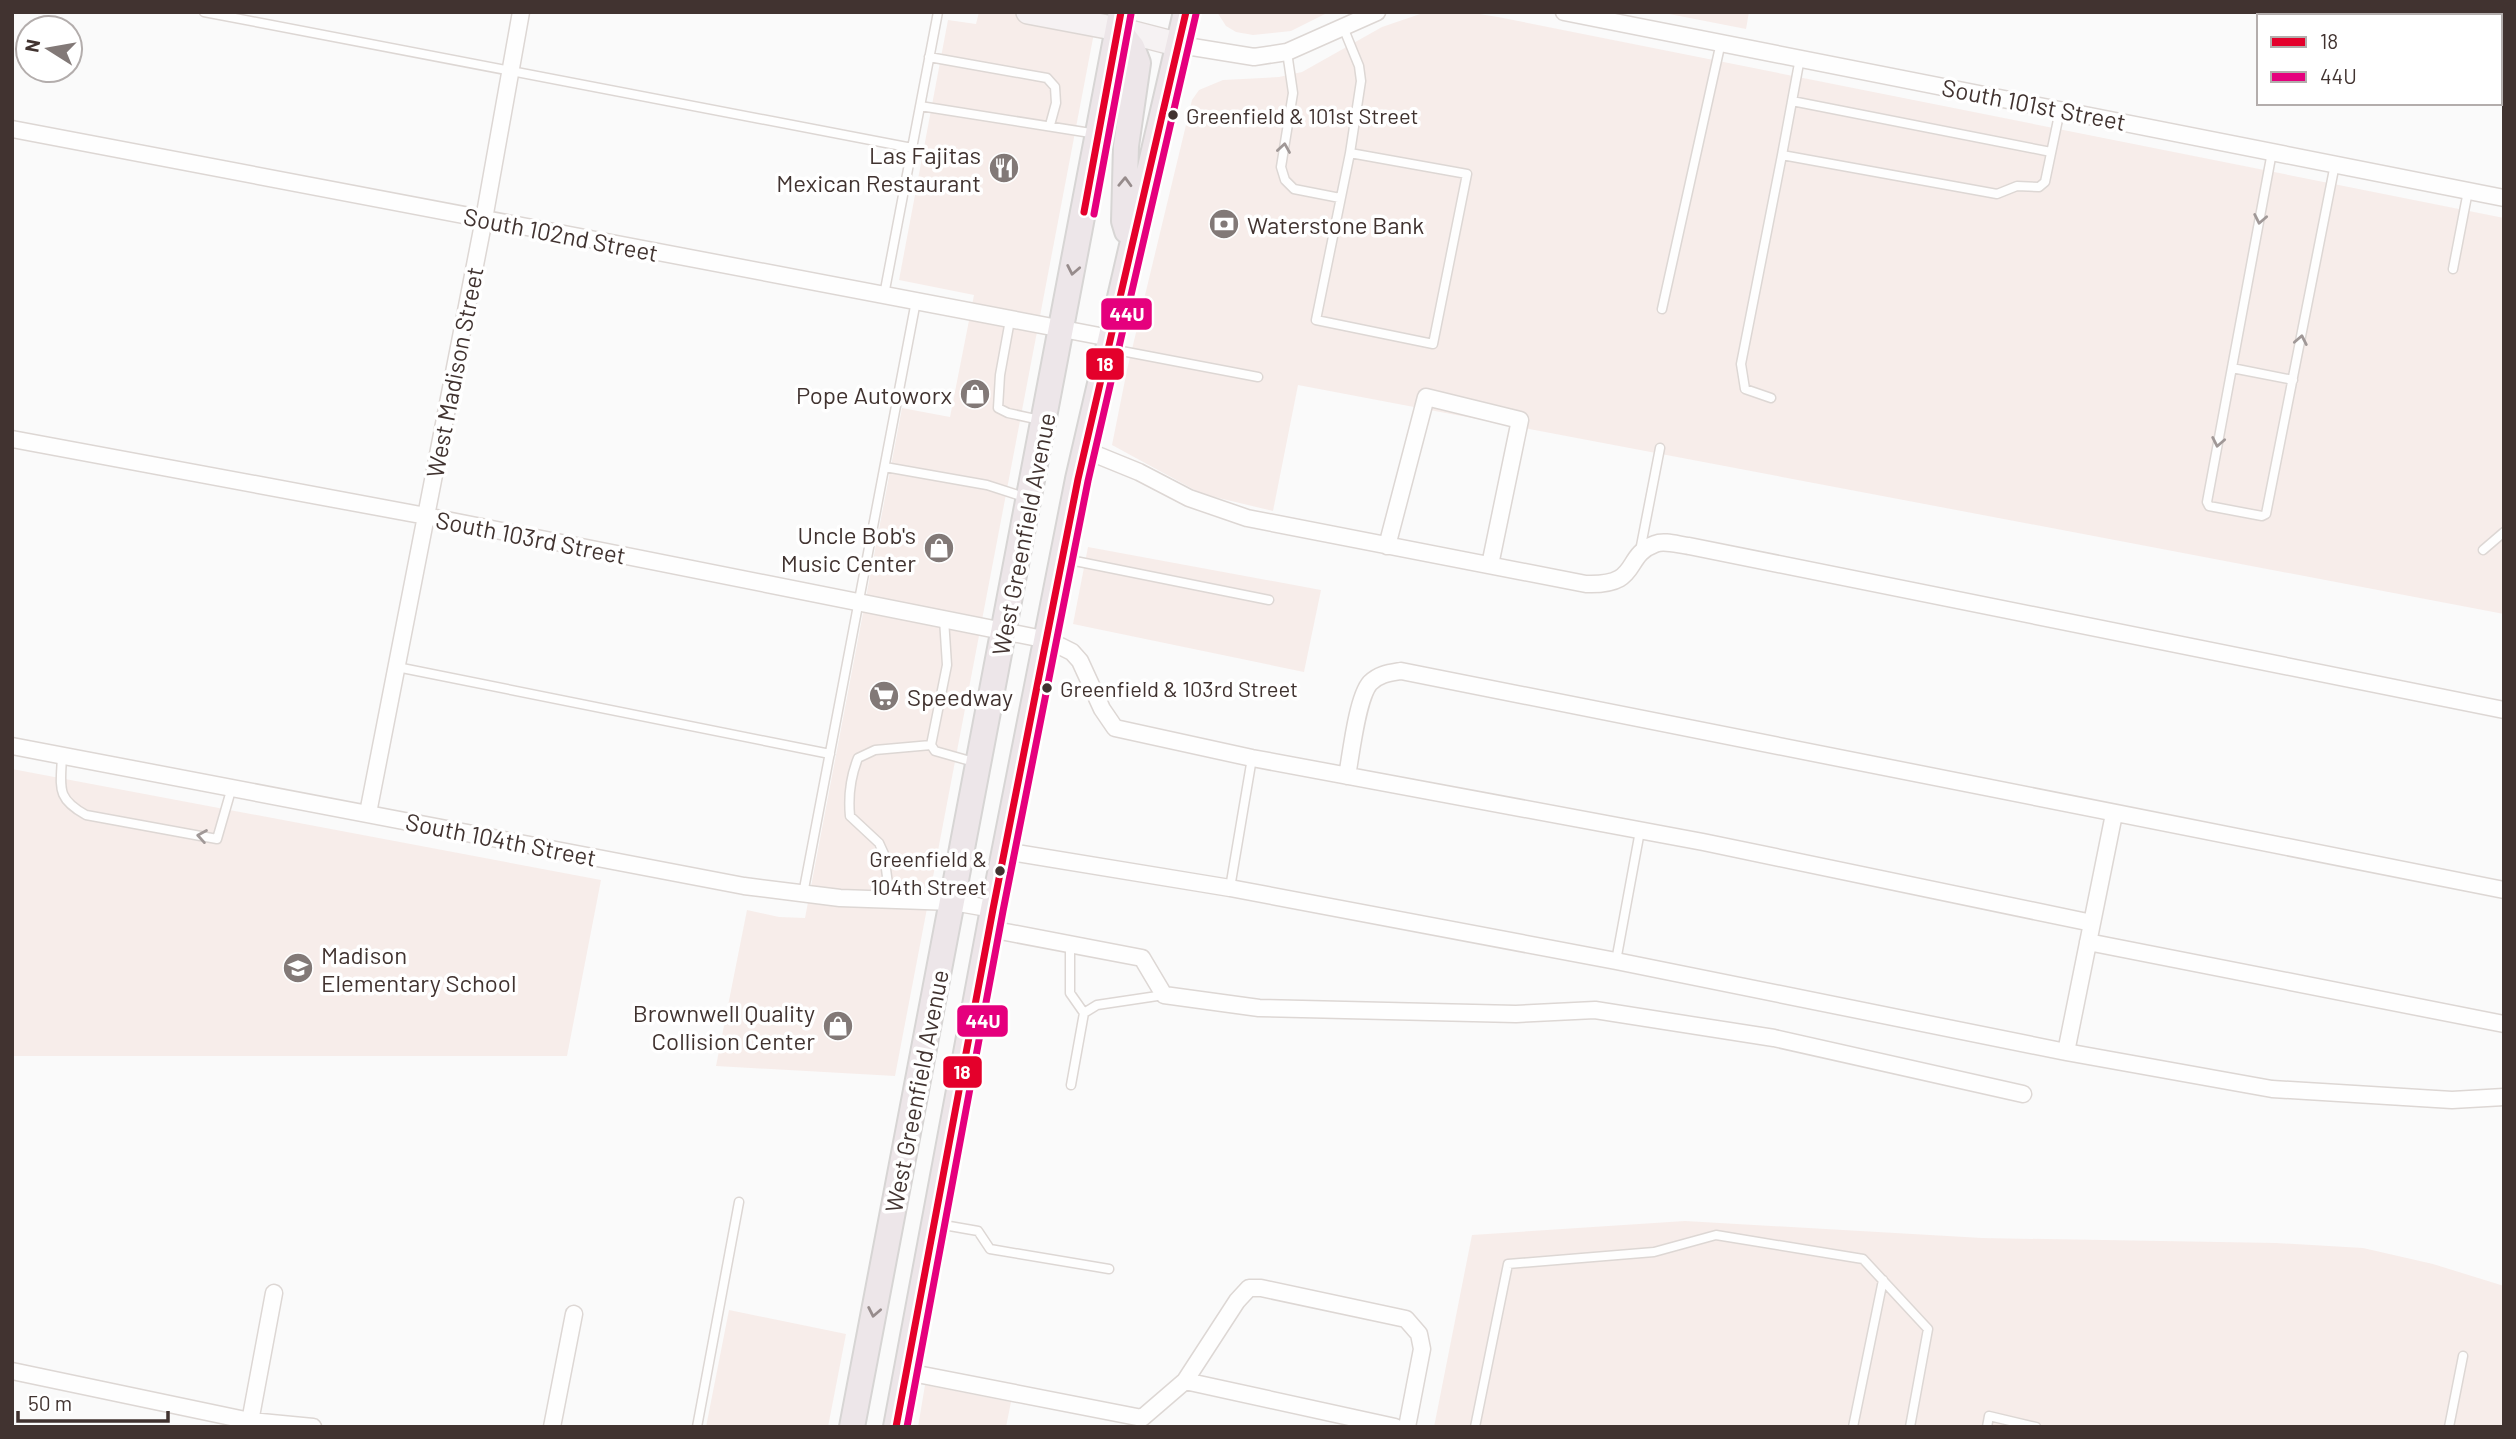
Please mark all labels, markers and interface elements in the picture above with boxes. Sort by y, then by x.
north arrow [14,14,84,84]
legend [2257,14,2502,105]
text: 18 [2320,28,2338,53]
text: N [19,37,44,54]
text: 44U [2320,63,2357,88]
street label: South 101st Street [1940,72,2128,136]
place label: Greenfield & 101st Street [1186,102,1418,128]
marker: Greenfield & 101st Street [1166,108,1180,122]
place label: Las Fajitas Mexican Restaurant [776,140,981,197]
one-way arrow [1276,142,1291,154]
restaurant icon: Las Fajitas Mexican Restaurant [987,151,1021,185]
one-way arrow [1118,176,1133,187]
street label: South 102nd Street [461,201,661,267]
bank icon: Waterstone Bank [1207,207,1241,241]
place label: Waterstone Bank [1247,210,1424,239]
one-way arrow [2253,213,2268,225]
street label: West Madison Street [419,264,489,480]
one-way arrow [1067,264,1082,276]
line badge: 44U [1100,297,1153,331]
text: 44U [1110,302,1144,325]
one-way arrow [2292,334,2307,346]
line badge: 18 [1085,347,1125,381]
text: 18 [1096,352,1114,375]
shop icon: Pope Autoworx [958,377,992,411]
place label: Pope Autoworx [796,380,952,409]
street label: West Greenfield Avenue [985,410,1061,658]
one-way arrow [2211,436,2226,448]
street label: South 103rd Street [434,504,628,570]
place label: Uncle Bob's Music Center [781,520,916,577]
shop icon: Uncle Bob's Music Center [922,531,956,565]
place label: Greenfield & 103rd Street [1060,675,1298,701]
supermarket icon: Speedway [867,679,901,713]
marker: Greenfield & 103rd Street [1040,681,1054,695]
place label: Speedway [907,682,1013,711]
street label: South 104th Street [403,806,599,872]
one-way arrow [197,830,209,845]
place label: Greenfield & 104th Street [869,845,987,899]
marker: Greenfield & 104th Street [993,864,1007,878]
place label: Madison Elementary School [321,940,516,997]
school or university icon: Madison Elementary School [281,951,315,985]
street label: West Greenfield Avenue [878,967,954,1215]
place label: Brownwell Quality Collision Center [633,998,815,1055]
line badge: 44U [956,1004,1009,1038]
shop icon: Brownwell Quality Collision Center [821,1009,855,1043]
text: 44U [966,1009,1000,1032]
line badge: 18 [942,1055,983,1089]
text: 18 [953,1060,971,1083]
one-way arrow [867,1306,882,1318]
scale bar [18,1380,168,1424]
text: 50 m [28,1390,72,1415]

